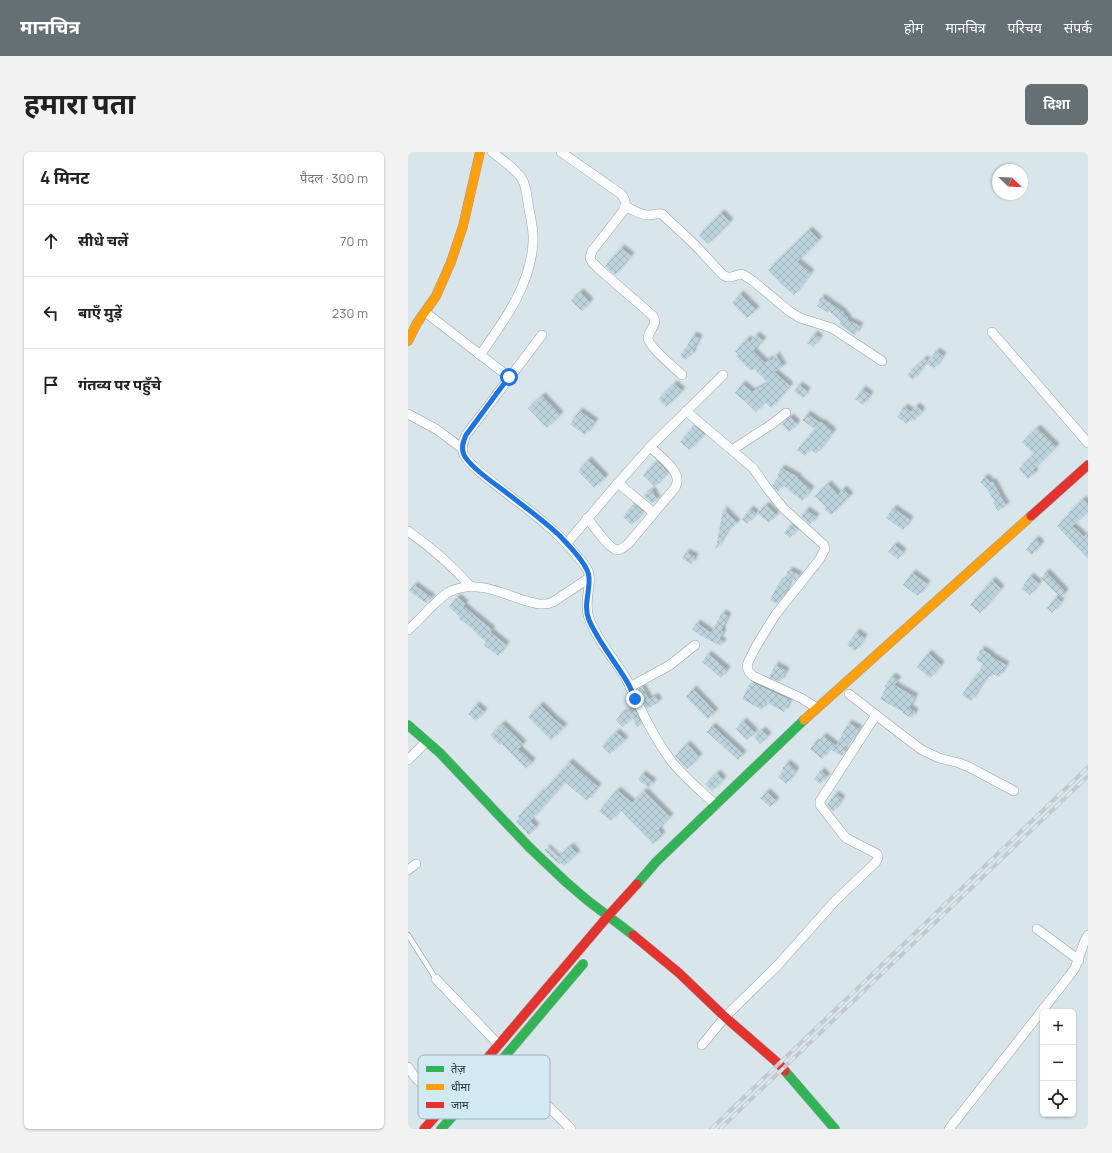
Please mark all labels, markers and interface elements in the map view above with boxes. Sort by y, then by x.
text: मानचित्र [20,14,80,40]
text: होम [904,18,923,37]
text: मानचित्र [945,18,986,37]
text: परिचय [1008,18,1042,37]
text: संपर्क [1064,18,1092,37]
text: हमारा पता [24,84,135,122]
button: दिशा [1025,84,1088,125]
north arrow [992,164,1028,200]
text: 4 मिनट [40,166,89,189]
text: पैदल · 300 m [300,169,368,187]
icon: ahead [40,230,62,252]
text: सीधे चलें [78,230,128,251]
text: 70 m [340,232,368,250]
icon: left [40,302,62,324]
text: बाएँ मुड़ें [78,302,122,323]
text: 230 m [332,304,368,322]
route start [500,368,518,386]
icon: arrive [40,374,62,396]
text: गंतव्य पर पहुँचे [78,374,161,395]
route end [626,690,644,708]
map controls [1040,1009,1076,1117]
button: + [1040,1009,1076,1045]
button: − [1040,1045,1076,1081]
legend [418,1055,550,1119]
text: तेज़ [451,1061,466,1076]
text: धीमा [451,1079,470,1094]
button: locate [1040,1081,1076,1117]
text: जाम [451,1097,469,1112]

